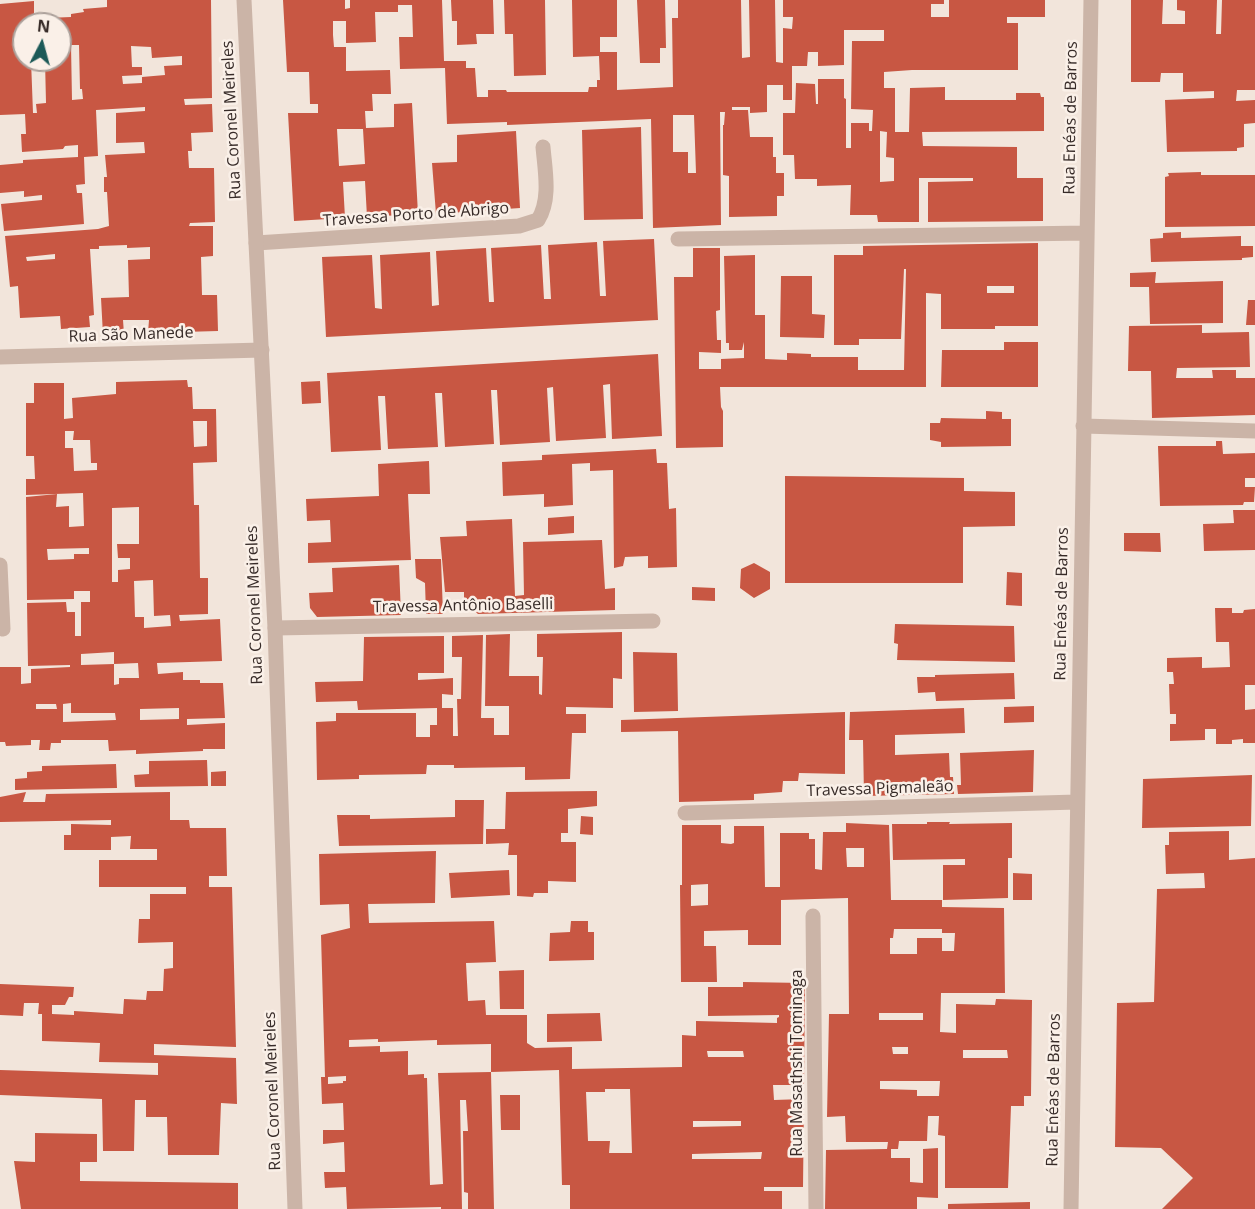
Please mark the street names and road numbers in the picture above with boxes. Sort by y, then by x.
street label: Rua Coronel Meireles [218,40,246,200]
street label: Rua Enéas de Barros [1060,41,1082,195]
street label: Travessa Porto de Abrigo [322,199,510,231]
street label: Rua São Manede [68,323,194,347]
street label: Rua Coronel Meireles [243,525,267,685]
street label: Rua Enéas de Barros [1051,527,1073,681]
street label: Travessa Antônio Baselli [373,595,553,617]
street label: Travessa Pigmaleão [806,777,954,801]
street label: Rua Masathshi Tominaga [787,969,807,1157]
street label: Rua Coronel Meireles [261,1011,285,1171]
street label: Rua Enéas de Barros [1043,1013,1065,1167]

